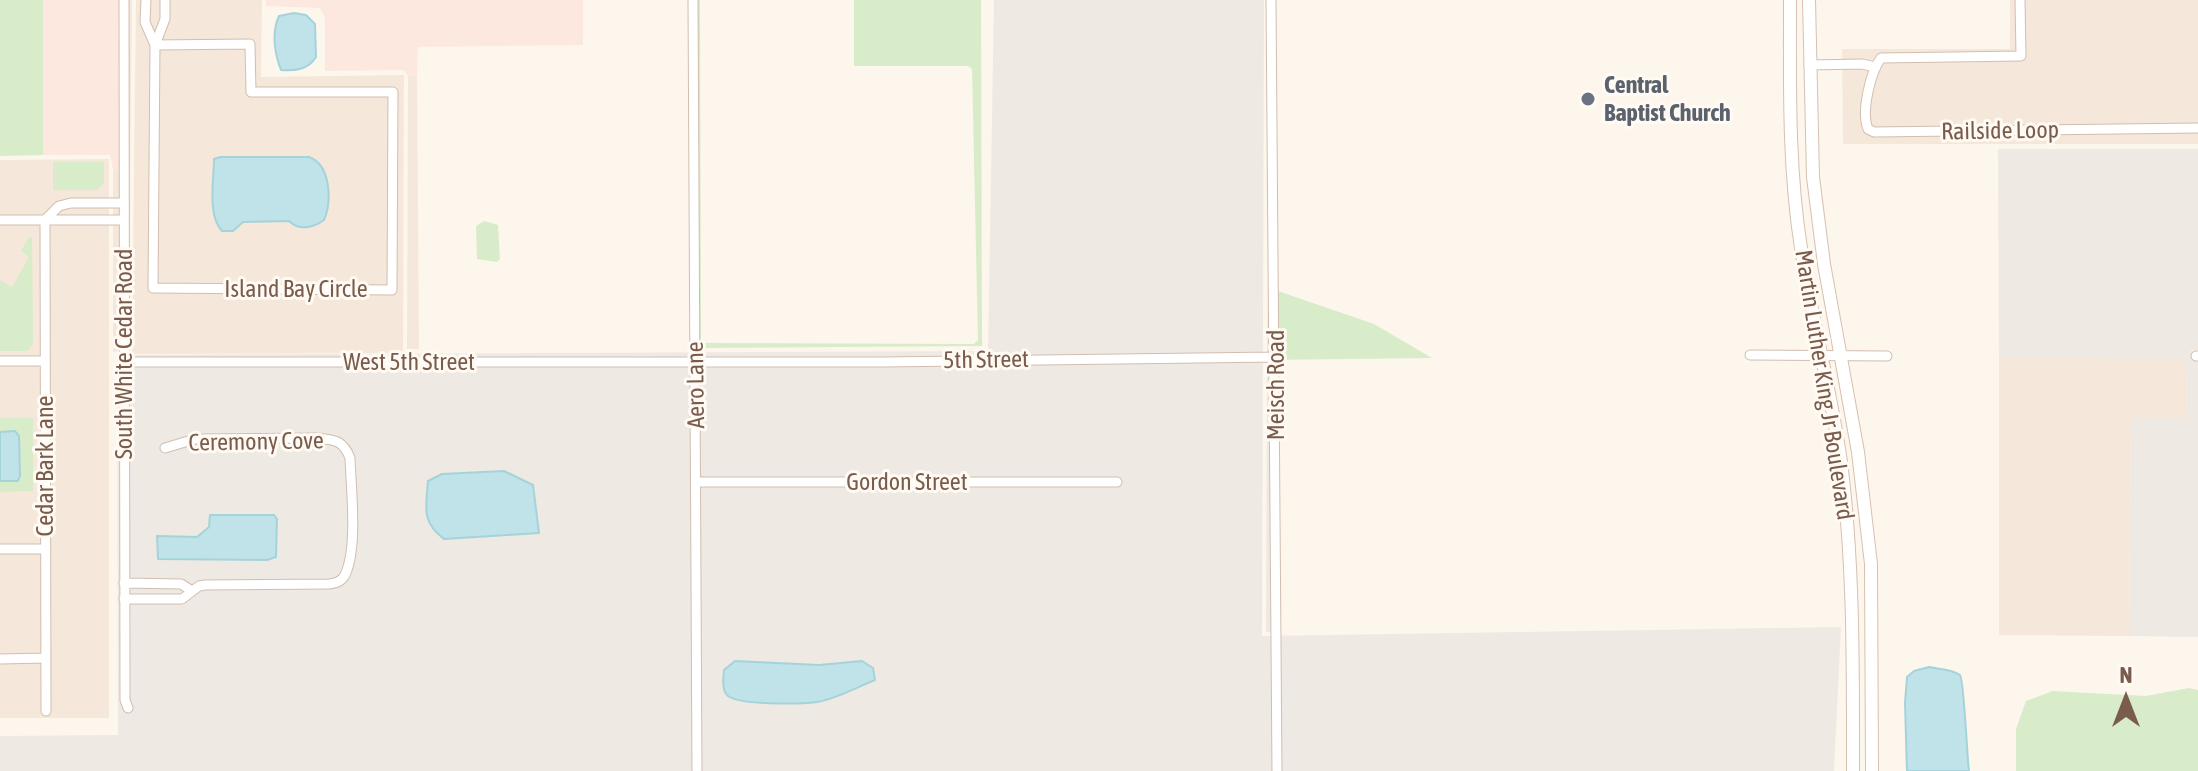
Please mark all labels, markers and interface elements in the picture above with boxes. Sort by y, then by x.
place label: Central Baptist Church [1604,71,1731,127]
marker: Central Baptist Church [1579,90,1597,108]
street label: Railside Loop [1941,116,2059,146]
street label: Martin Luther King Jr Boulevard [1788,248,1860,522]
street label: South White Cedar Road [110,249,138,459]
street label: Island Bay Circle [224,275,368,303]
street label: Meisch Road [1262,330,1290,440]
street label: Aero Lane [681,341,711,429]
street label: 5th Street [943,345,1029,375]
street label: West 5th Street [343,348,475,376]
street label: Cedar Bark Lane [31,396,59,536]
street label: Ceremony Cove [188,426,324,458]
street label: Gordon Street [846,468,968,496]
north arrow [2086,659,2166,739]
text: N [2120,662,2132,688]

